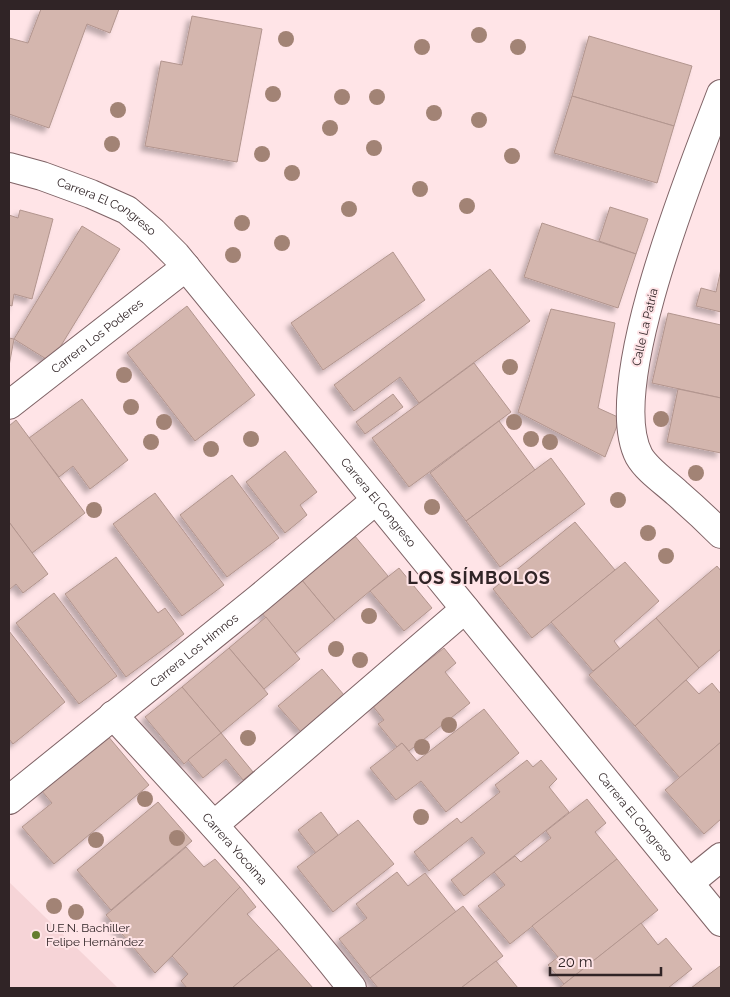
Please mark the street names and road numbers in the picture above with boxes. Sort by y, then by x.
street label: Carrera El Congreso [55,175,159,238]
street label: Calle La Patria [629,287,661,367]
street label: Carrera Los Poderes [49,296,146,376]
street label: Carrera El Congreso [338,455,419,550]
street label: Carrera Los Himnos [147,611,241,690]
street label: Carrera El Congreso [595,769,676,864]
street label: Carrera Yocoima [199,810,270,888]

